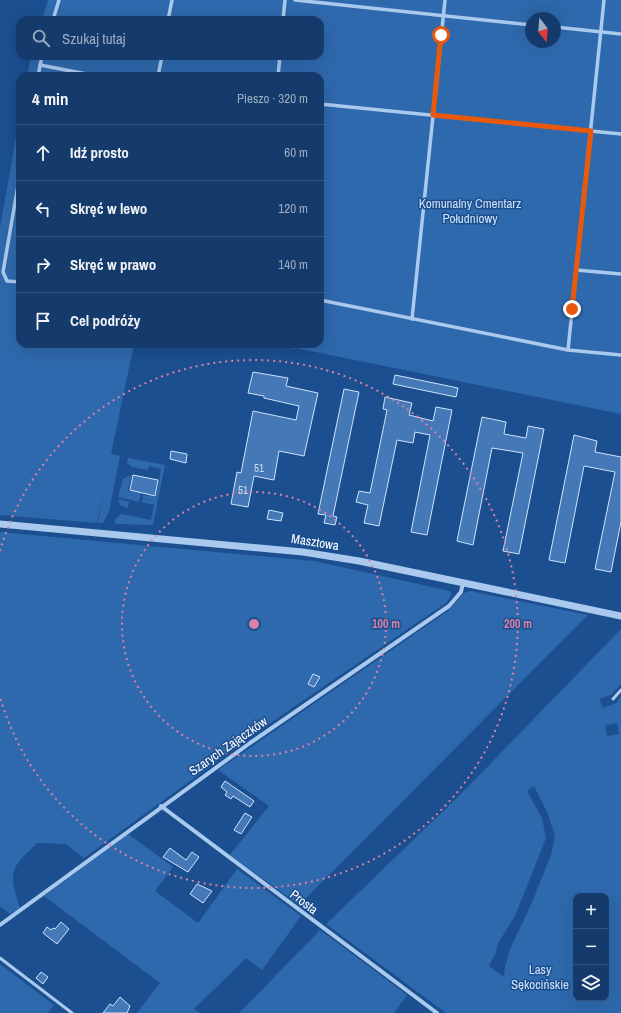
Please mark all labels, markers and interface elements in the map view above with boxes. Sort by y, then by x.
north arrow [525,12,561,48]
search box [16,16,324,60]
route start [432,26,450,44]
icon: search [30,27,52,49]
text: Szukaj tutaj [62,28,126,49]
text: 4 min [32,87,68,110]
text: Pieszo · 320 m [237,90,308,107]
icon: ahead [32,142,54,164]
text: Idź prosto [70,142,129,163]
text: 60 m [284,144,308,161]
park label: Komunalny Cmentarz Południowy [419,195,521,227]
icon: left [32,198,54,220]
text: Skręć w lewo [70,198,147,219]
text: 120 m [278,200,308,217]
icon: right [32,254,54,276]
text: Skręć w prawo [70,254,156,275]
text: 140 m [278,256,308,273]
route end [563,300,581,318]
icon: arrive [32,310,54,332]
text: Cel podróży [70,310,140,331]
house number: 51 [254,461,264,475]
house number: 51 [238,483,248,497]
street label: Masztowa [290,530,340,554]
text: 100 m [372,616,400,632]
text: 200 m [504,616,532,632]
centre of rings [247,617,261,631]
street label: Szarych Zajączków [186,713,271,779]
street label: Prosta [287,886,321,918]
map controls [573,893,609,1001]
button: + [573,893,609,929]
button: − [573,929,609,965]
park label: Lasy Sękocińskie [511,961,569,993]
button: layers [573,965,609,1001]

